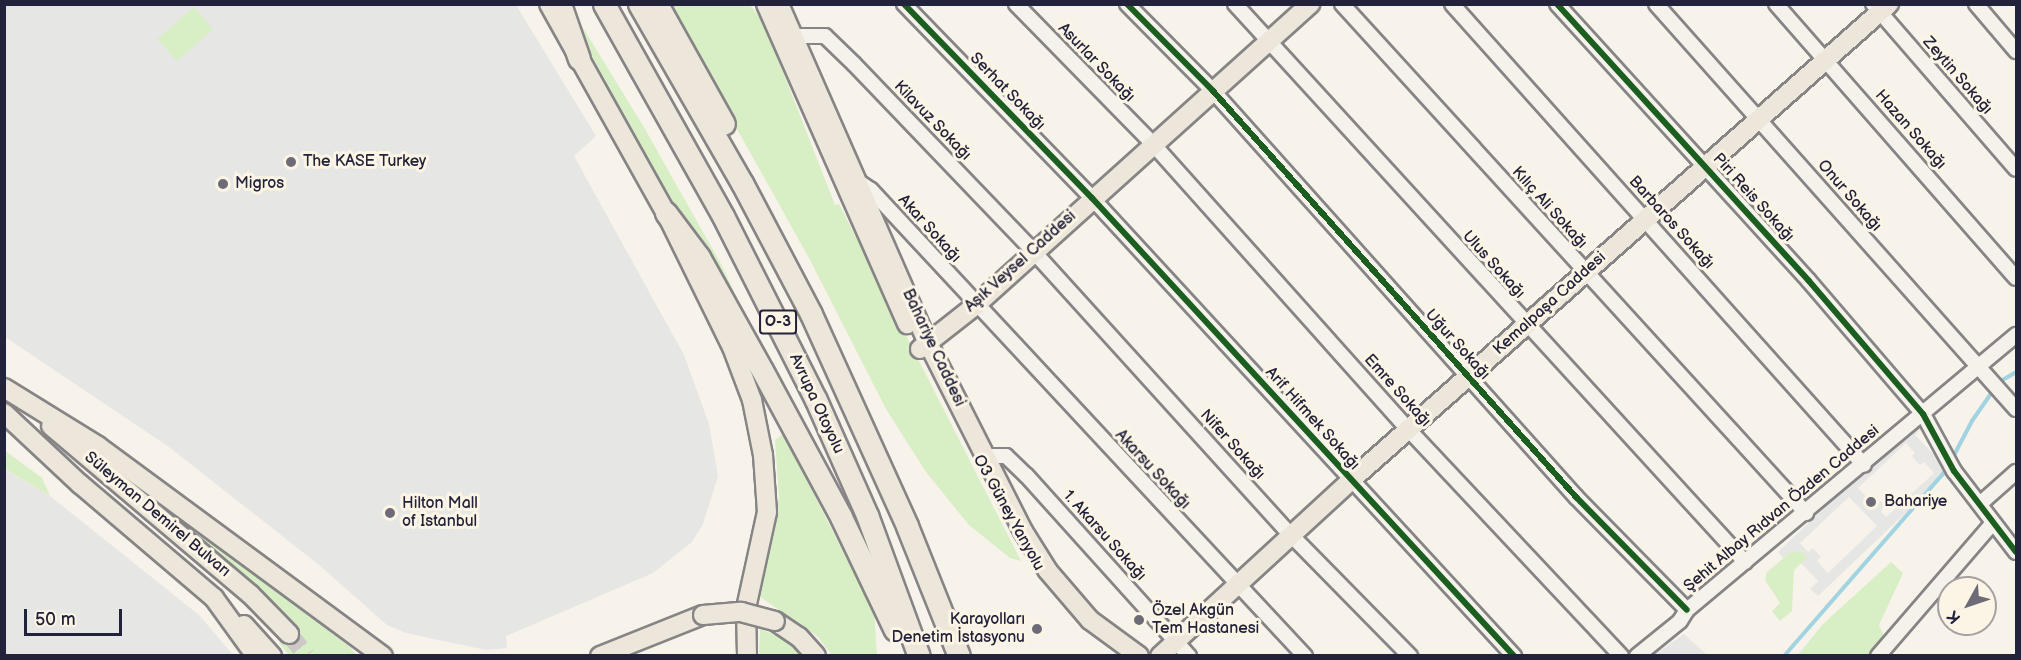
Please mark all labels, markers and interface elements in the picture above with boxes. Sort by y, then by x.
street label: Asurlar Sokağı [1053,19,1139,107]
street label: Zeytin Sokağı [1918,33,1996,119]
street label: Serhat Sokağı [965,49,1049,135]
street label: Kilavuz Sokağı [889,77,975,165]
street label: Hazan Sokağı [1870,86,1950,174]
street label: Piri Reis Sokağı [1708,150,1798,246]
place label: The KASE Turkey [303,152,427,172]
marker: The KASE Turkey [284,155,298,169]
street label: Onur Sokağı [1813,156,1885,236]
street label: Kılıç Ali Sokağı [1507,163,1591,253]
street label: Barbaros Sokağı [1624,172,1718,274]
place label: Migros [235,174,284,194]
marker: Migros [216,177,230,191]
street label: Akar Sokağı [893,191,965,267]
street label: Aşık Veysel Caddesi [961,207,1081,317]
street label: Ulus Sokağı [1457,227,1529,303]
street label: Kemalpaşa Caddesi [1490,248,1610,360]
street label: Bahariye Caddesi [897,286,969,410]
street label: Uğur Sokağı [1420,306,1494,384]
road number: O-3 [758,310,798,334]
street label: Avrupa Otoyolu [784,351,848,457]
street label: Emre Sokağı [1359,351,1435,431]
street label: Arif Hifmek Sokağı [1261,363,1363,475]
street label: Nifer Sokağı [1195,406,1269,484]
street label: Şehit Albay Rıdvan Özden Caddesi [1680,421,1884,597]
street label: Akarsu Sokağı [1110,426,1194,514]
street label: Süleyman Demirel Bulvarı [80,448,234,582]
street label: O3 Güney Yanyolu [968,451,1048,575]
street label: 1. Akarsu Sokağı [1058,487,1150,585]
place label: Bahariye [1884,492,1947,512]
marker: Bahariye [1862,493,1880,511]
place label: Hilton Mall of Istanbul [402,494,478,532]
marker: Hilton Mall of Istanbul [383,506,397,520]
north arrow [1937,576,1997,636]
scale bar [27,597,124,635]
place label: Özel Akgün Tem Hastanesi [1152,601,1259,639]
text: K [1944,606,1965,627]
text: 50 m [35,609,76,630]
place label: Karayolları Denetim İstasyonu [892,610,1025,648]
marker: Özel Akgün Tem Hastanesi [1130,611,1148,629]
marker: Karayolları Denetim İstasyonu [1030,622,1044,636]

